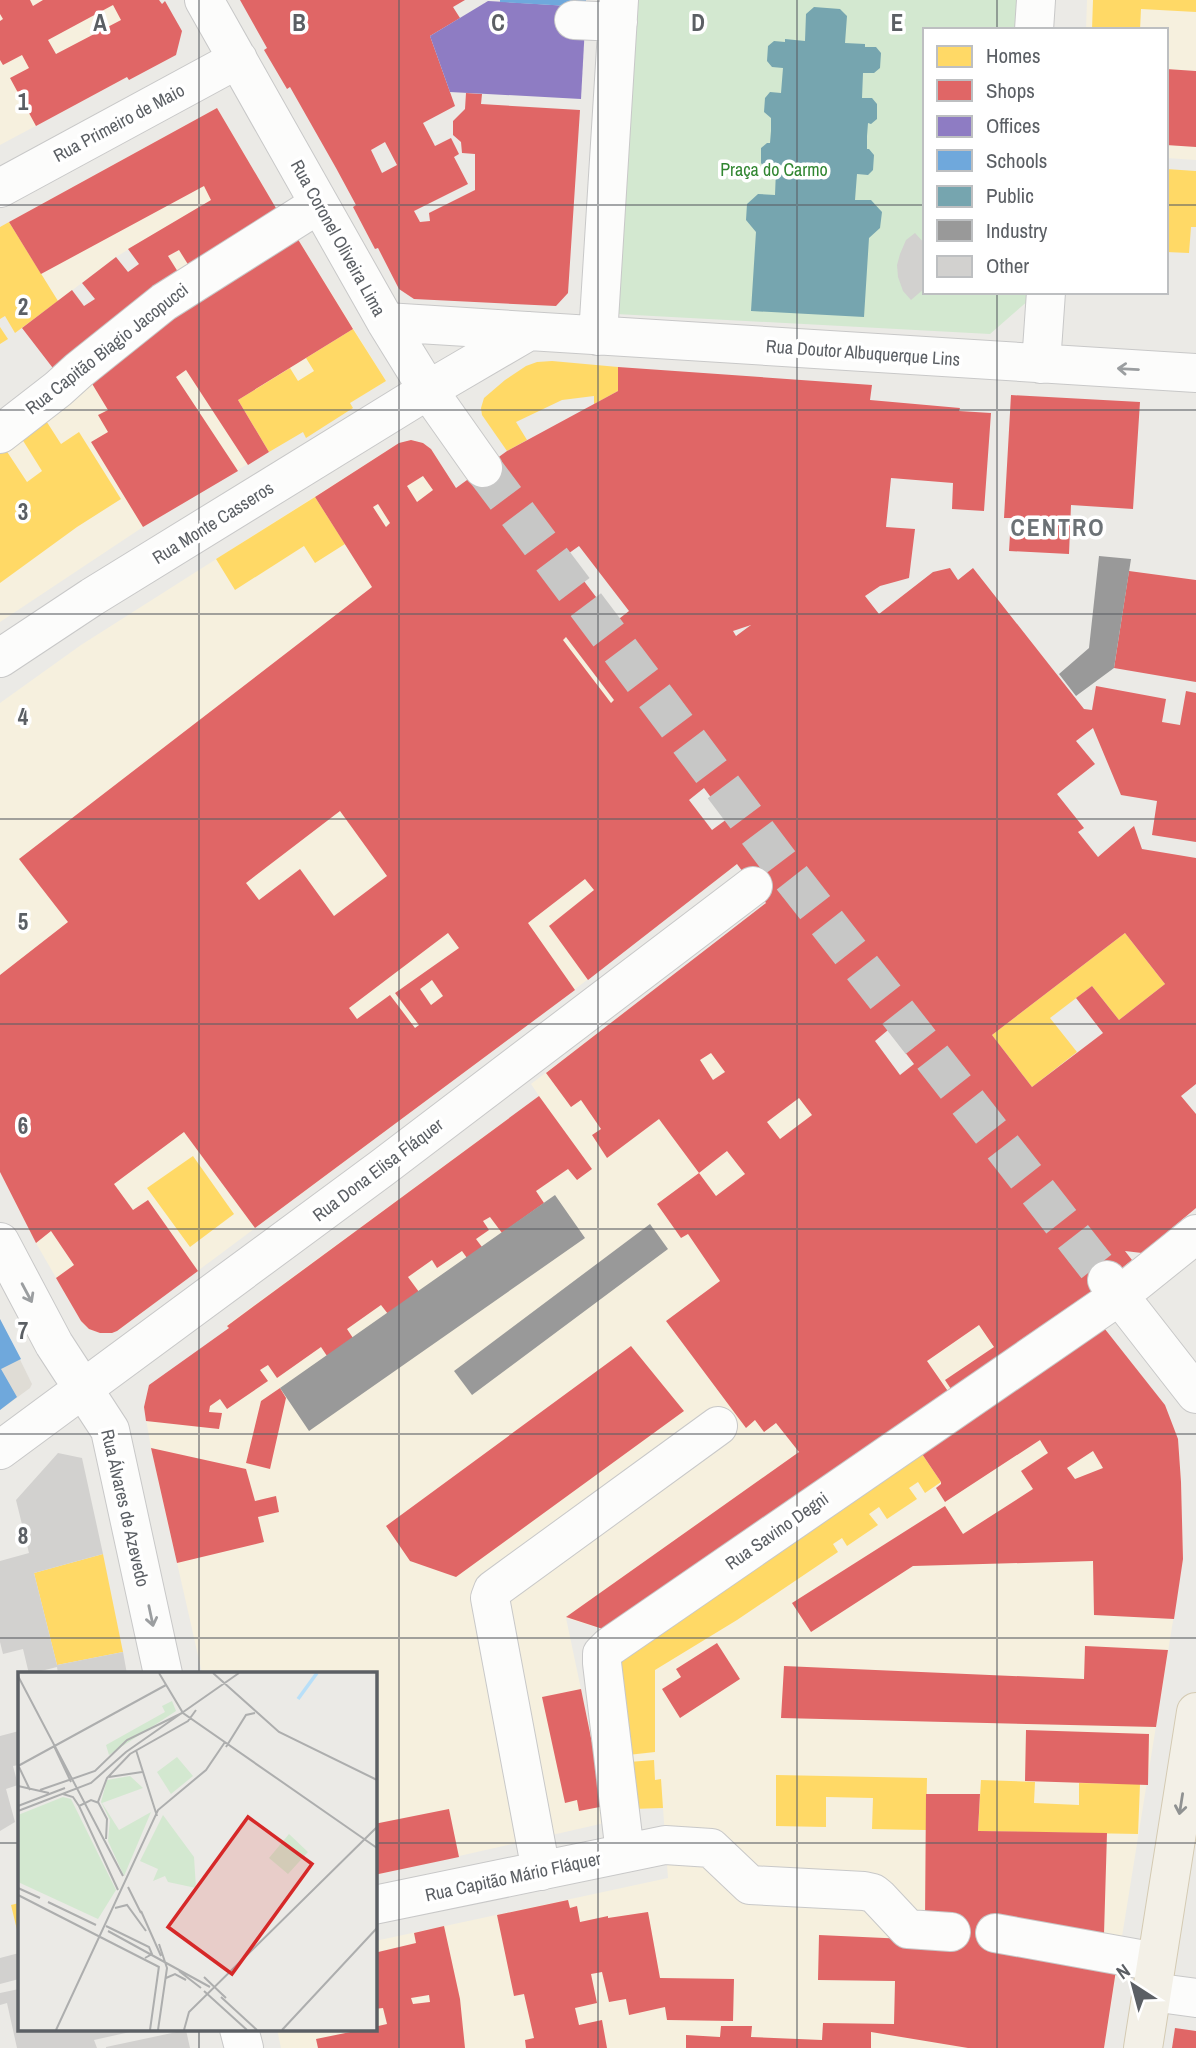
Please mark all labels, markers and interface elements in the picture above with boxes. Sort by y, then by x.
text: A [93,7,107,38]
text: B [292,7,306,38]
text: C [491,7,505,38]
text: D [691,7,705,38]
text: E [891,7,903,38]
legend [923,28,1168,294]
text: Homes [986,41,1041,70]
text: Shops [986,76,1035,105]
street label: Rua Primeiro de Maio [49,77,189,168]
text: 1 [18,86,29,117]
text: Offices [986,111,1040,140]
text: Schools [986,146,1047,175]
street label: Rua Coronel Oliveira Lima [285,155,392,321]
park label: Praça do Carmo [720,157,828,182]
text: Public [986,181,1034,210]
text: Industry [986,216,1048,245]
text: Other [986,251,1029,280]
street label: Rua Capitão Biagio Jacopucci [20,277,193,420]
text: 2 [18,291,28,322]
street label: Rua Doutor Albuquerque Lins [765,333,961,372]
one-way arrow [1117,362,1140,375]
street label: Rua Monte Casseros [147,475,278,570]
text: 3 [18,496,28,527]
district label: CENTRO [1010,511,1106,543]
text: 4 [18,701,29,732]
text: 5 [18,906,28,937]
text: 6 [18,1110,28,1141]
street label: Rua Dona Elisa Fláquer [307,1112,448,1227]
one-way arrow [21,1282,34,1303]
text: 7 [18,1315,28,1346]
street label: Rua Álvares de Azevedo [95,1427,156,1589]
street label: Rua Savino Degni [720,1486,833,1575]
text: 8 [18,1520,28,1551]
one-way arrow [144,1604,158,1627]
inset map [18,1672,376,2030]
one-way arrow [1175,1792,1188,1815]
street label: Rua Capitão Mário Fláquer [423,1846,603,1907]
north arrow [1098,1950,1168,2020]
text: N [1111,1957,1135,1985]

